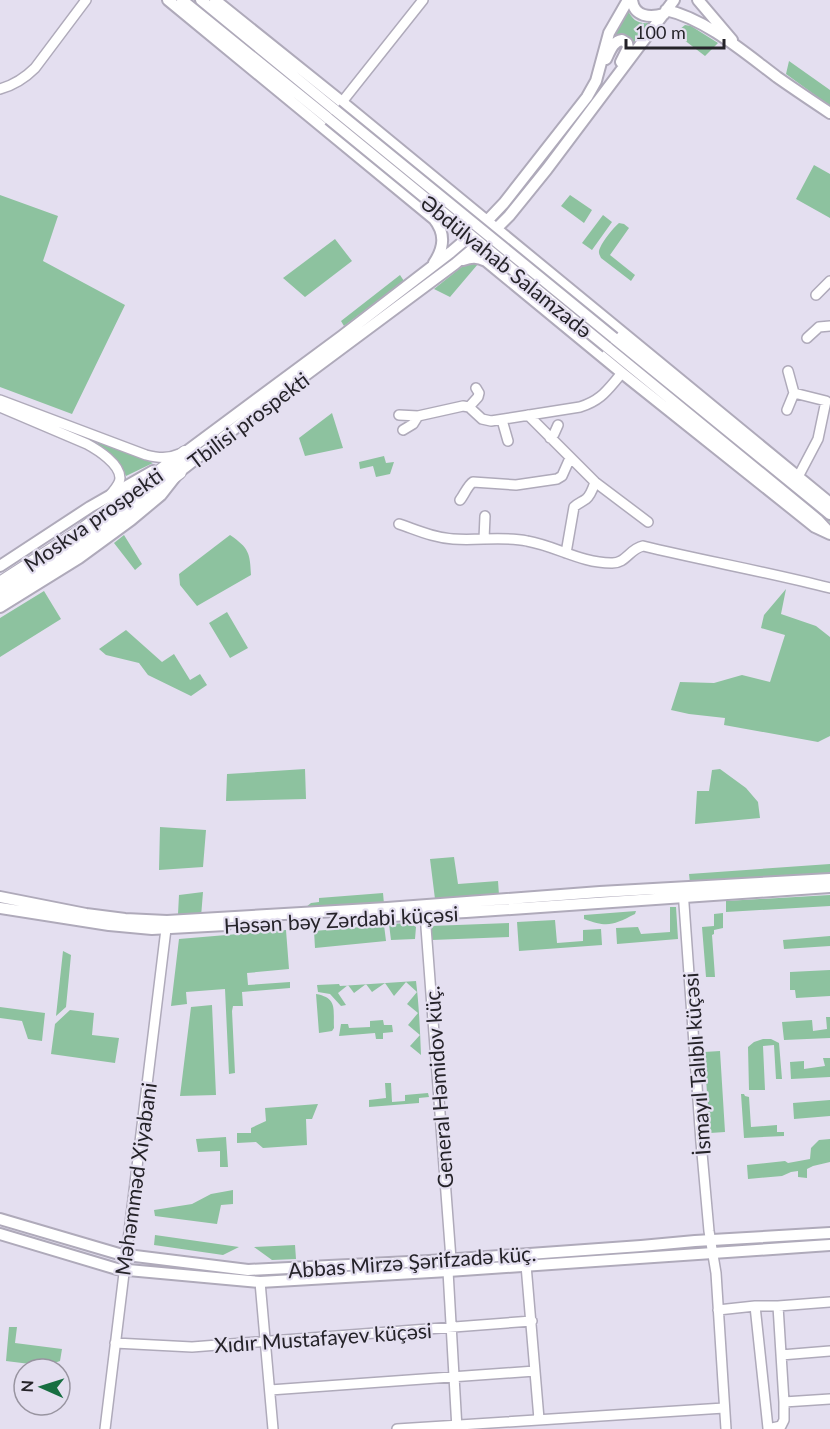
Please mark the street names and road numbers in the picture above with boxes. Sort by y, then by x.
street label: Əbdülvahab Salamzadə [417,189,597,343]
street label: Tbilisi prospekti [183,366,313,474]
street label: Moskva prospekti [19,462,167,576]
street label: Həsən bəy Zərdabi küçəsi [223,900,459,938]
street label: İsmayıl Talıblı küçəsi [677,972,715,1156]
street label: General Həmidov küç. [418,985,458,1189]
street label: Məhəmməd Xiyabani [109,1081,161,1277]
street label: Abbas Mirzə Şərifzadə küç. [287,1240,537,1282]
street label: Xıdır Mustafayev küçəsi [213,1317,433,1357]

